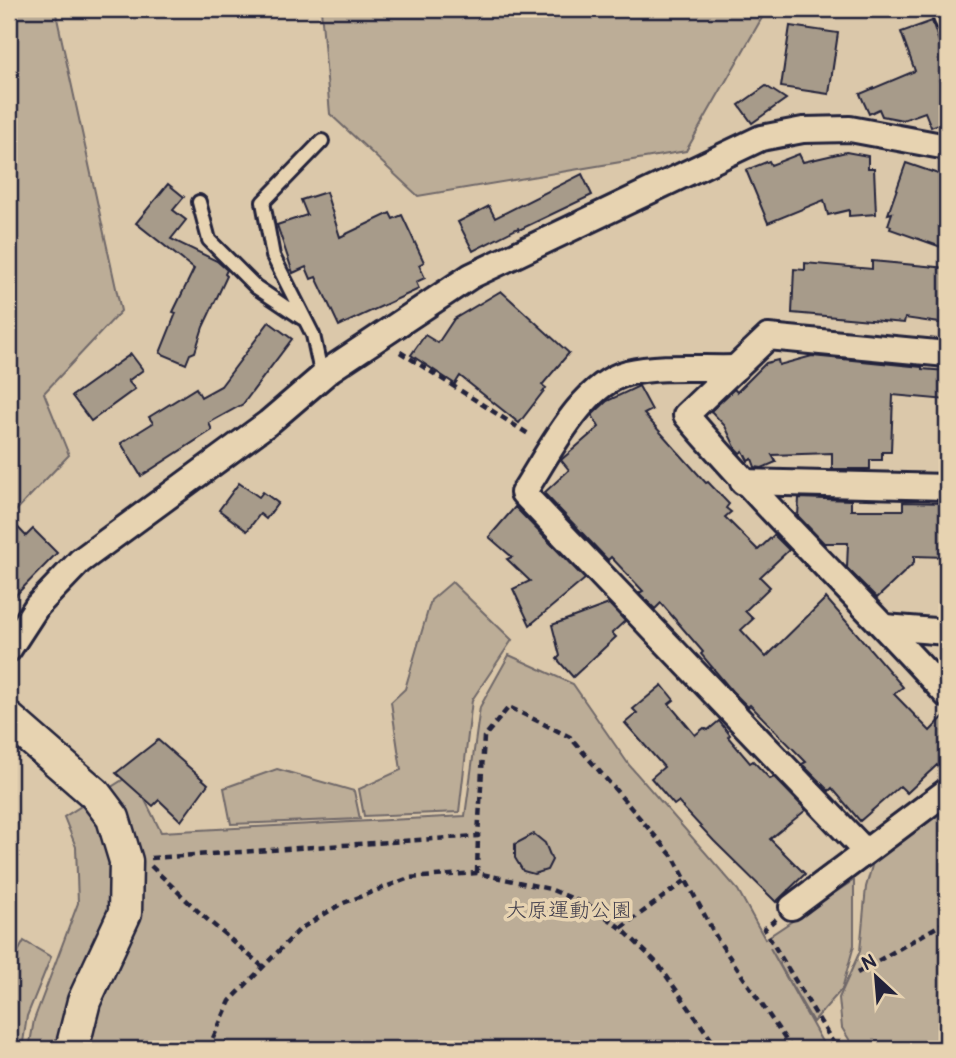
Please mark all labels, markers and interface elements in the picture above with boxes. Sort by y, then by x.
park label: 大原運動公園 [506,897,632,924]
north arrow [841,942,911,1012]
text: N [858,949,880,976]

